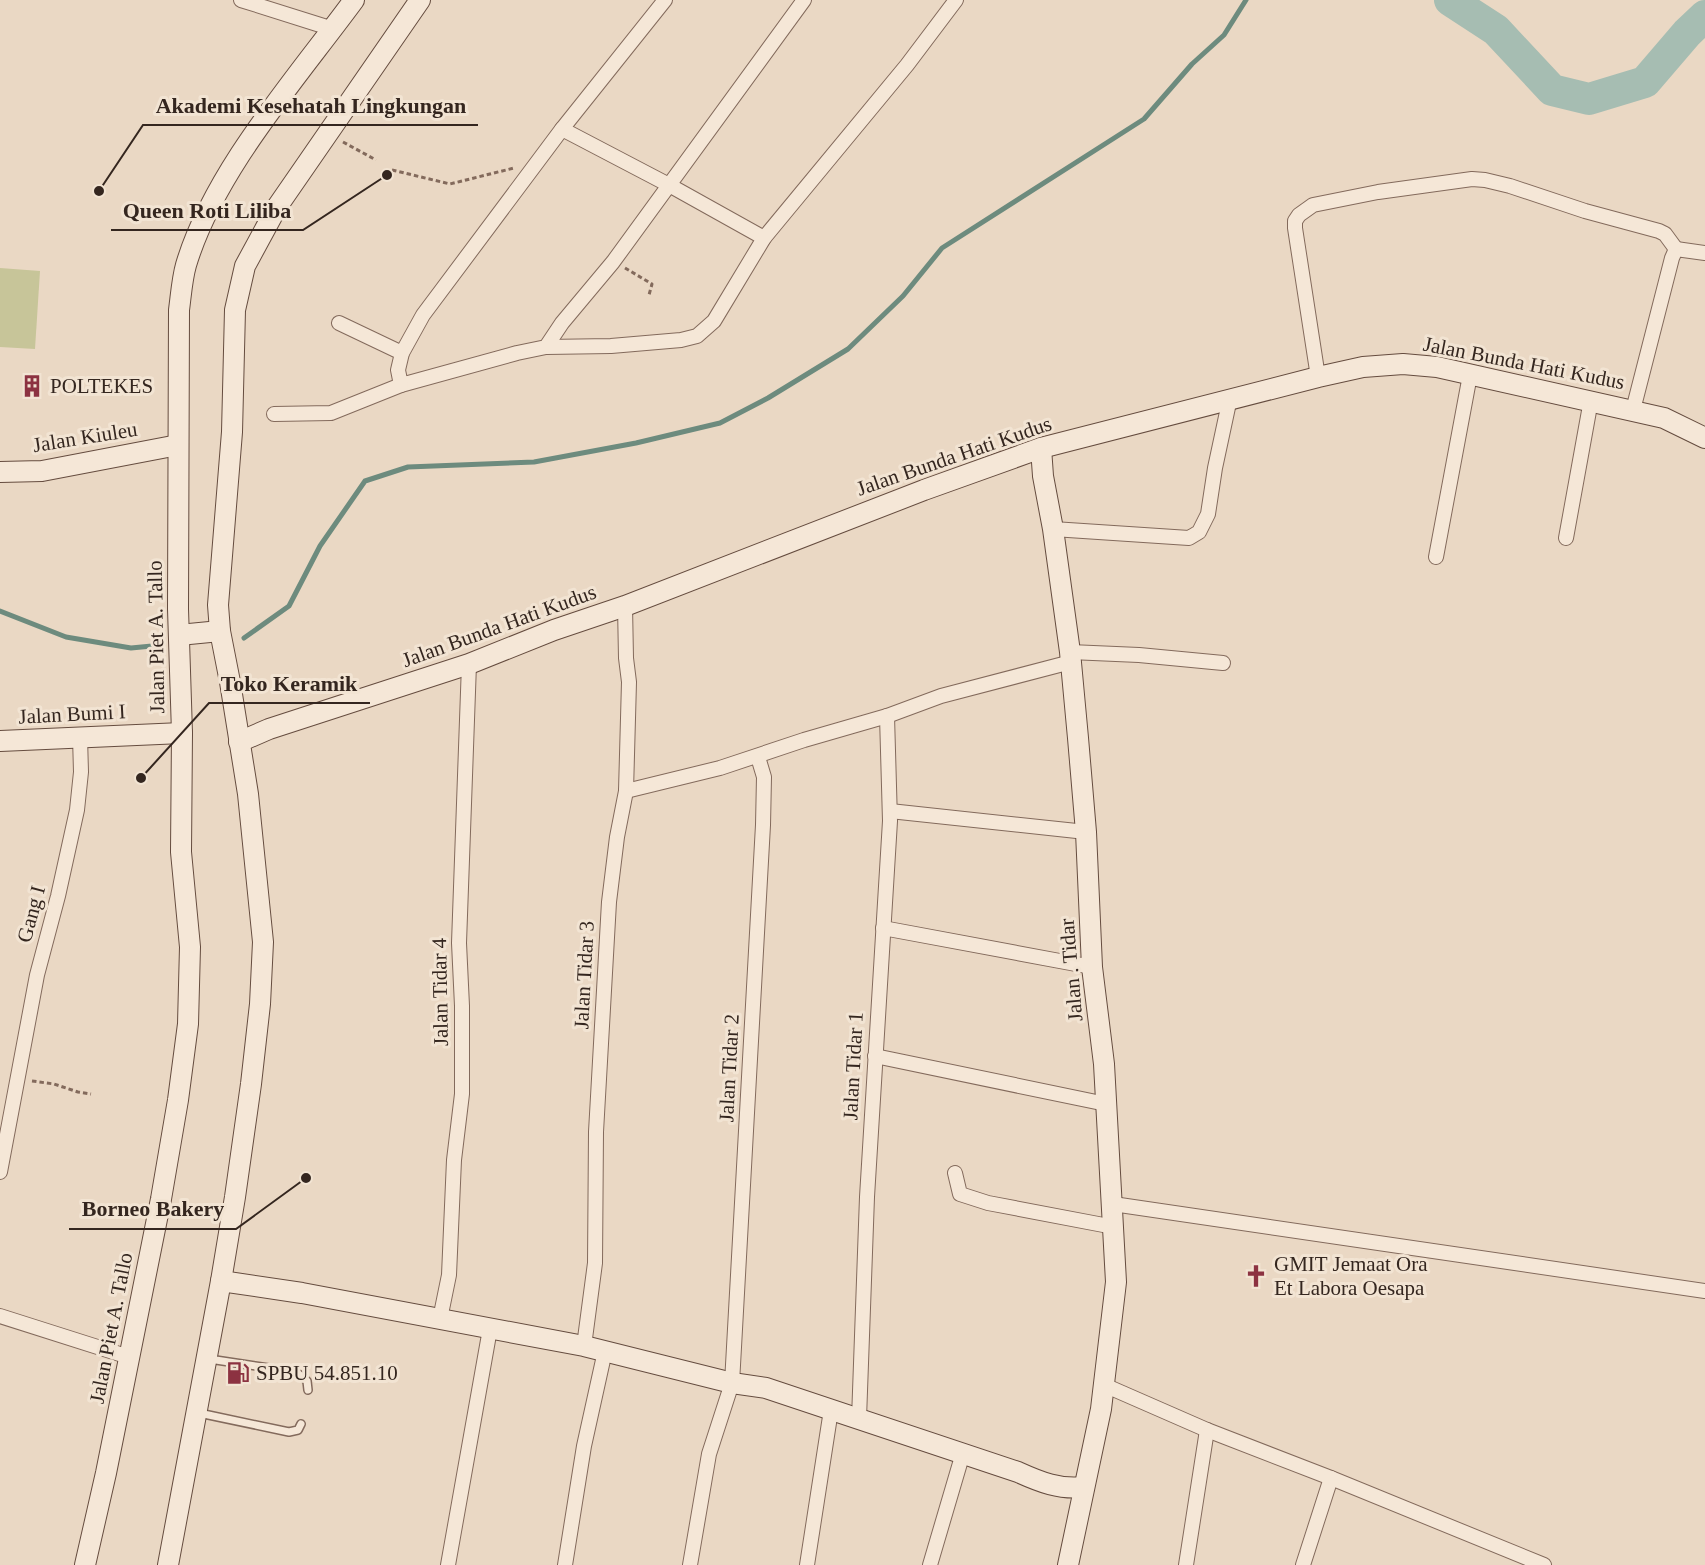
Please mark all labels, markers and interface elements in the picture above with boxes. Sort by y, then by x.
callout: Akademi Kesehatah Lingkungan [143,85,478,125]
text: Akademi Kesehatah Lingkungan [156,93,466,118]
callout: Queen Roti Liliba [111,190,303,230]
text: Queen Roti Liliba [123,198,291,223]
street label: Jalan Bunda Hati Kudus [1421,332,1627,394]
building icon: POLTEKES [19,373,45,399]
place label: POLTEKES [50,374,153,398]
street label: Jalan Bunda Hati Kudus [853,411,1055,501]
street label: Jalan Kiuleu [31,417,139,457]
street label: Jalan Piet A. Tallo [143,560,169,714]
street label: Jalan Bunda Hati Kudus [399,580,599,672]
callout: Toko Keramik [209,663,370,703]
text: Toko Keramik [221,671,358,696]
street label: Jalan Bumi I [18,699,126,729]
street label: Gang I [12,883,50,945]
street label: Jalan . Tidar [1055,918,1087,1022]
street label: Jalan Tidar 3 [569,920,599,1030]
street label: Jalan Tidar 4 [427,937,453,1046]
street label: Jalan Tidar 1 [838,1011,868,1121]
street label: Jalan Tidar 2 [714,1013,744,1123]
callout: Borneo Bakery [69,1189,236,1229]
text: Borneo Bakery [82,1196,224,1221]
street label: Jalan Piet A. Tallo [85,1250,137,1406]
place label: GMIT Jemaat Ora Et Labora Oesapa [1274,1252,1428,1300]
church icon: GMIT Jemaat Ora Et Labora Oesapa [1243,1263,1269,1289]
fuel station icon: SPBU 54.851.10 [225,1360,251,1386]
place label: SPBU 54.851.10 [256,1361,398,1385]

